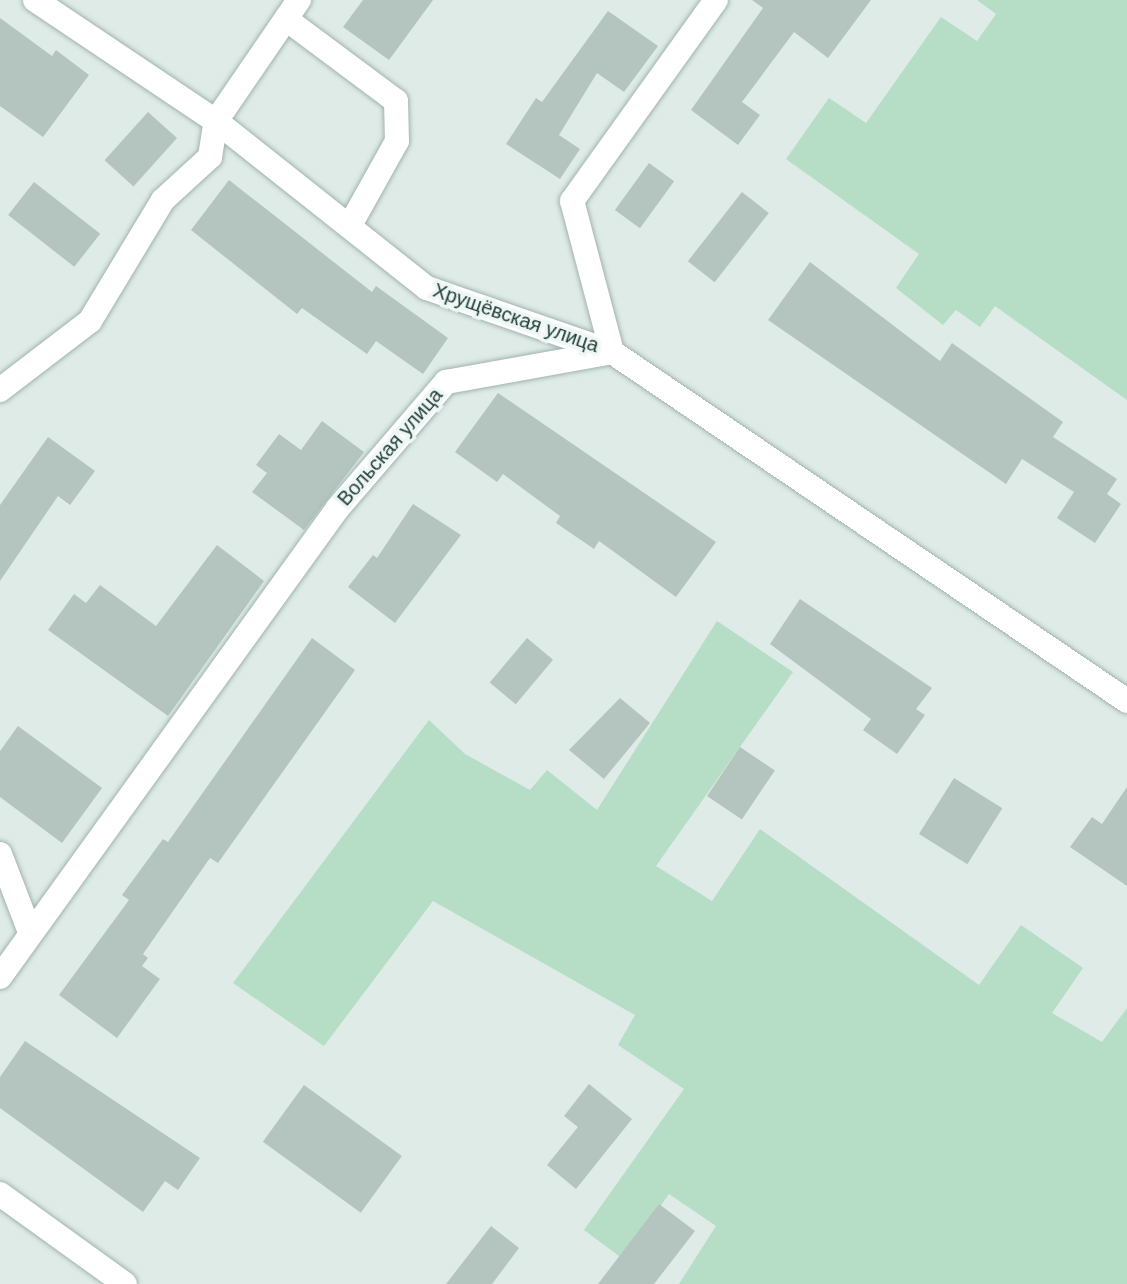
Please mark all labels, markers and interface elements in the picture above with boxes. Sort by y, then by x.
street label: Хрущёвская улица [430,278,602,358]
street label: Вольская улица [332,383,448,511]

